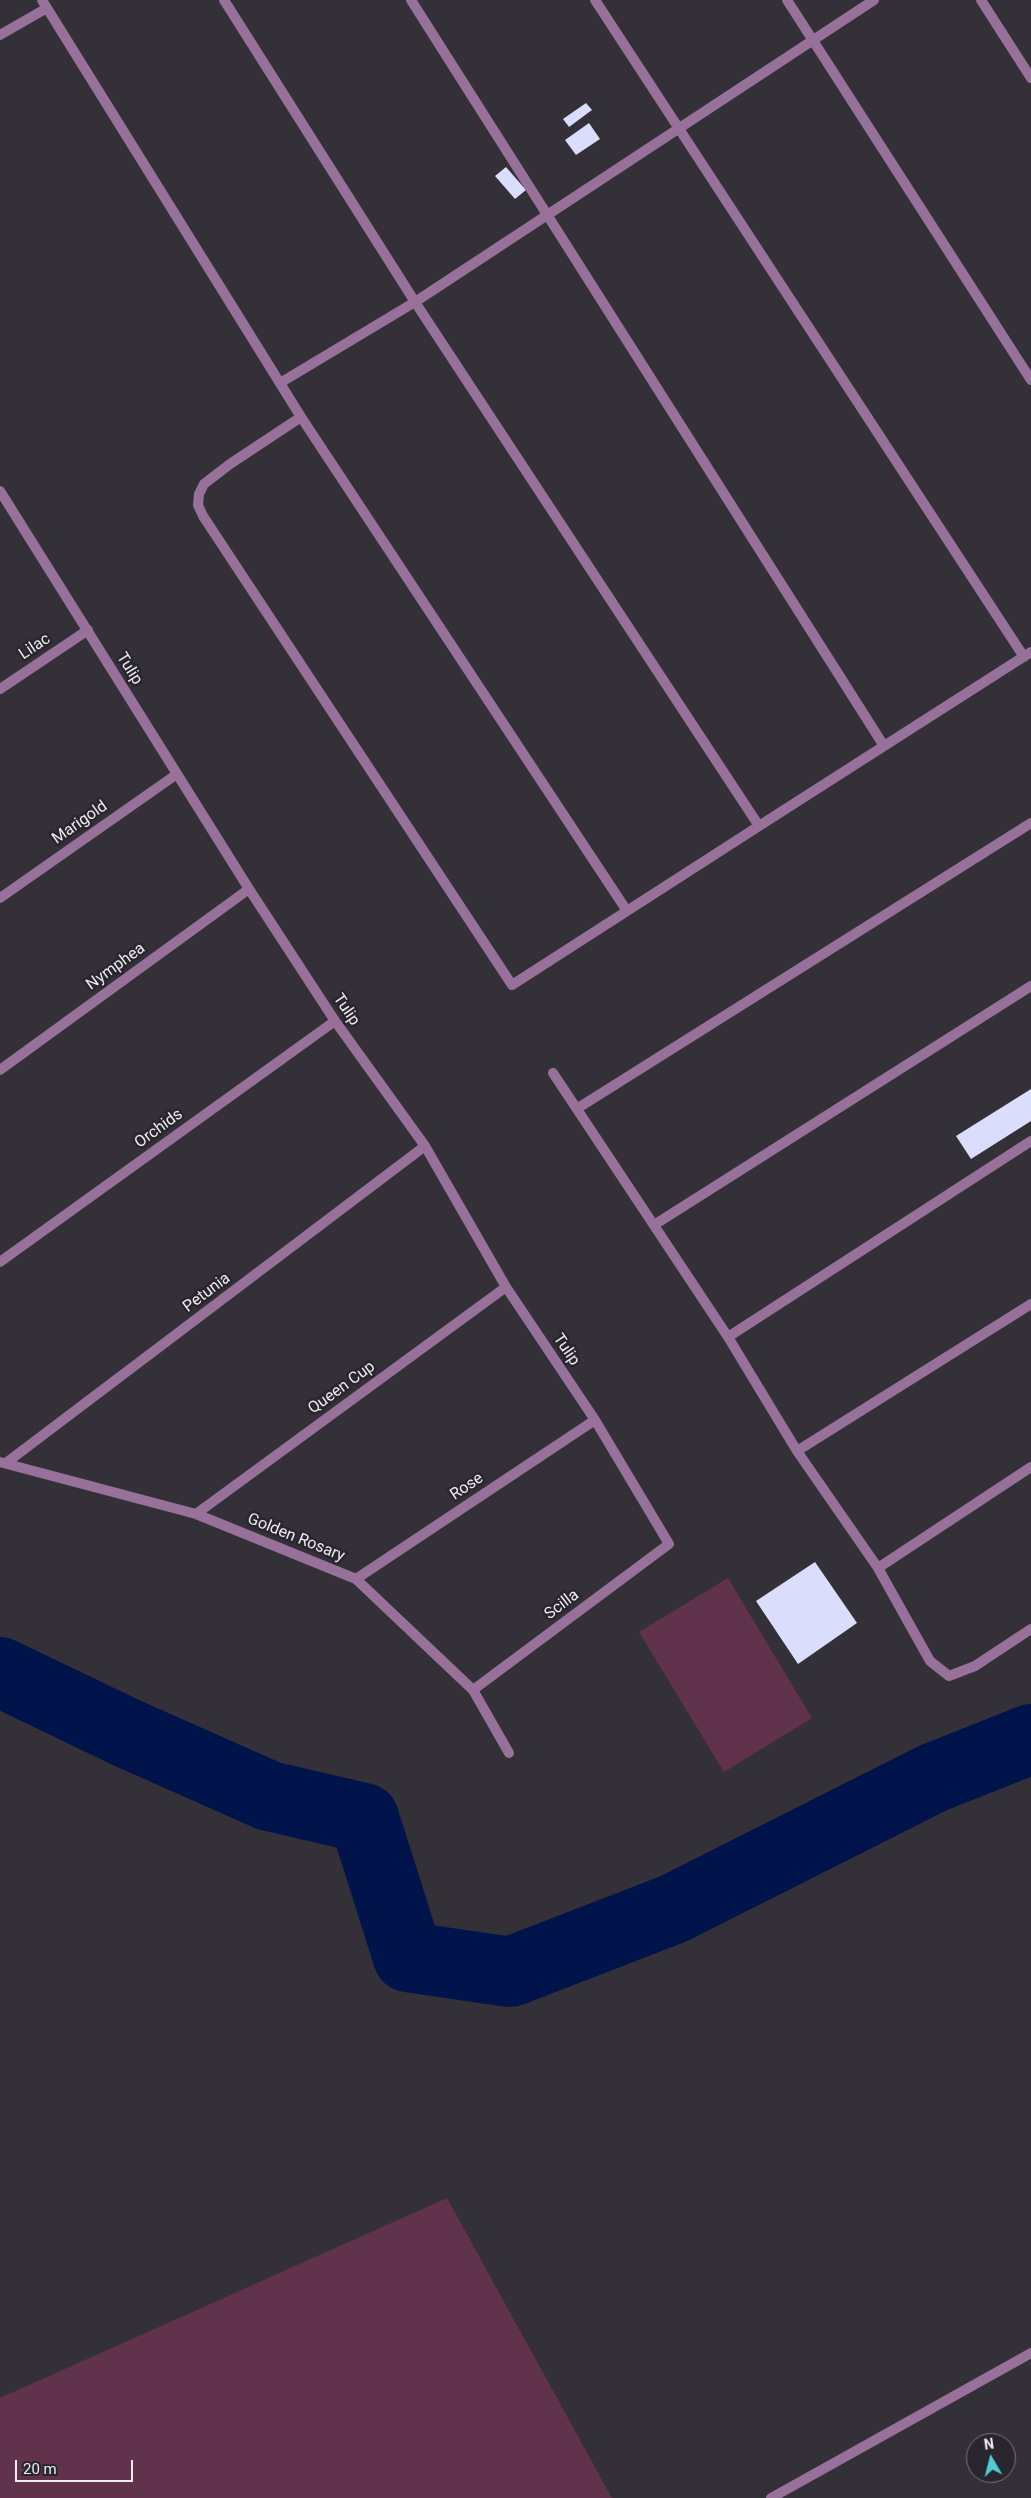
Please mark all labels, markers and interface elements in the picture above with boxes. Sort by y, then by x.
street label: Lilac [16,630,54,664]
street label: Tulip [112,649,146,689]
street label: Marigold [49,797,111,849]
street label: Nymphea [83,939,149,995]
street label: Tulip [328,990,364,1030]
street label: Orchids [131,1105,187,1153]
street label: Petunia [180,1269,234,1317]
street label: Tulip [548,1330,584,1370]
street label: Queen Cup [305,1357,379,1419]
street label: Rose [447,1469,487,1505]
street label: Golden Rosary [245,1510,347,1566]
street label: Scilla [541,1586,583,1624]
north arrow [966,2433,1016,2483]
text: N [983,2436,995,2453]
scale bar [18,2450,135,2482]
text: 20 m [23,2460,57,2478]

